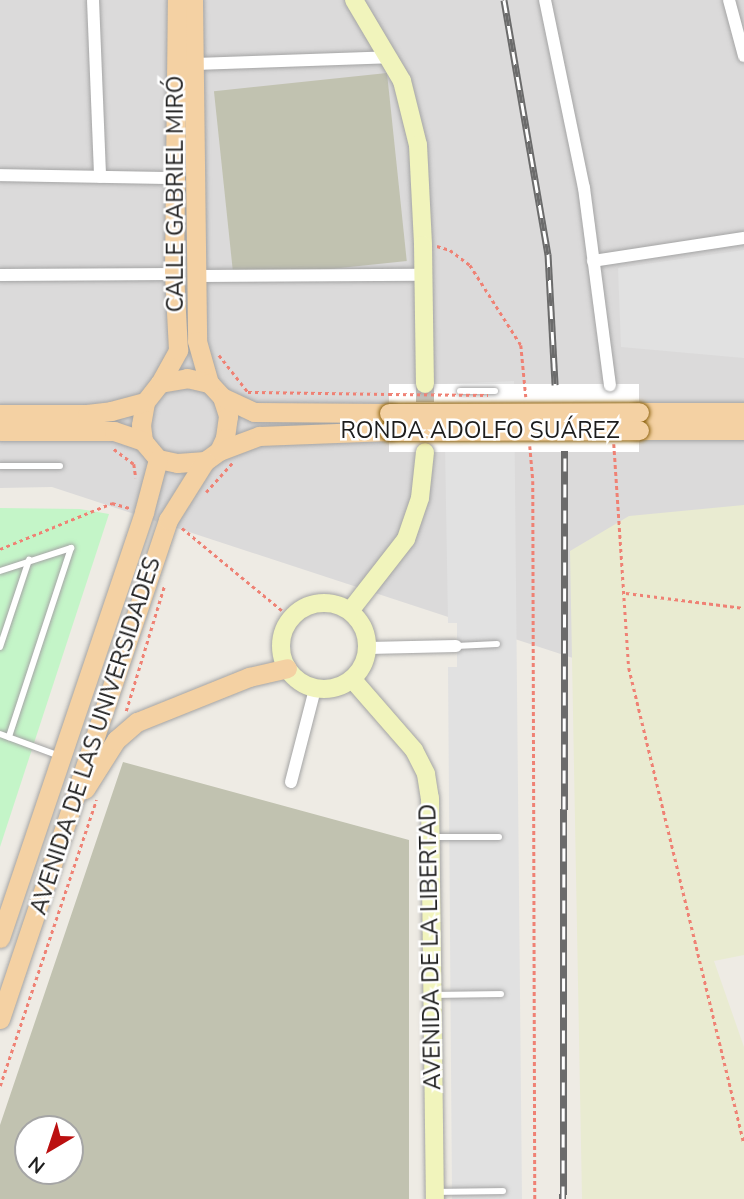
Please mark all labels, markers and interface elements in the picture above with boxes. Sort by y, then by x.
street label: CALLE GABRIEL MIRÓ [162,76,190,312]
street label: RONDA ADOLFO SUÁREZ [340,417,620,445]
street label: AVENIDA DE LAS UNIVERSIDADES [25,554,167,918]
street label: AVENIDA DE LA LIBERTAD [415,804,447,1090]
north arrow [14,1115,84,1185]
text: N [23,1150,51,1179]

